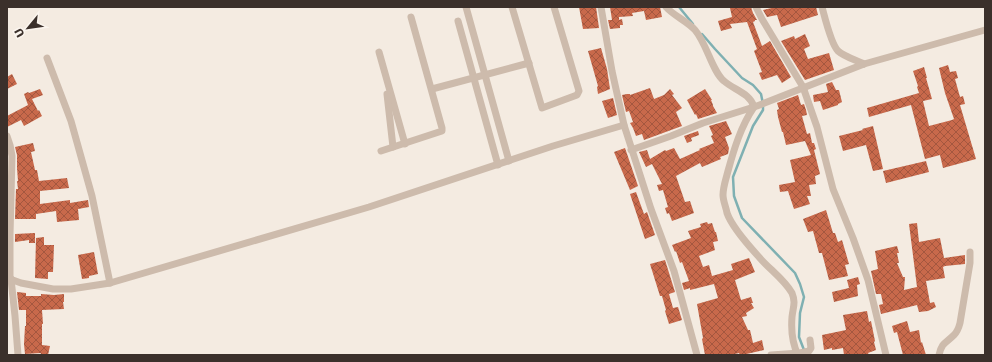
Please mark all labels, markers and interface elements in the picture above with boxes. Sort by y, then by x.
north arrow [8,8,48,48]
text: U [12,26,28,40]

